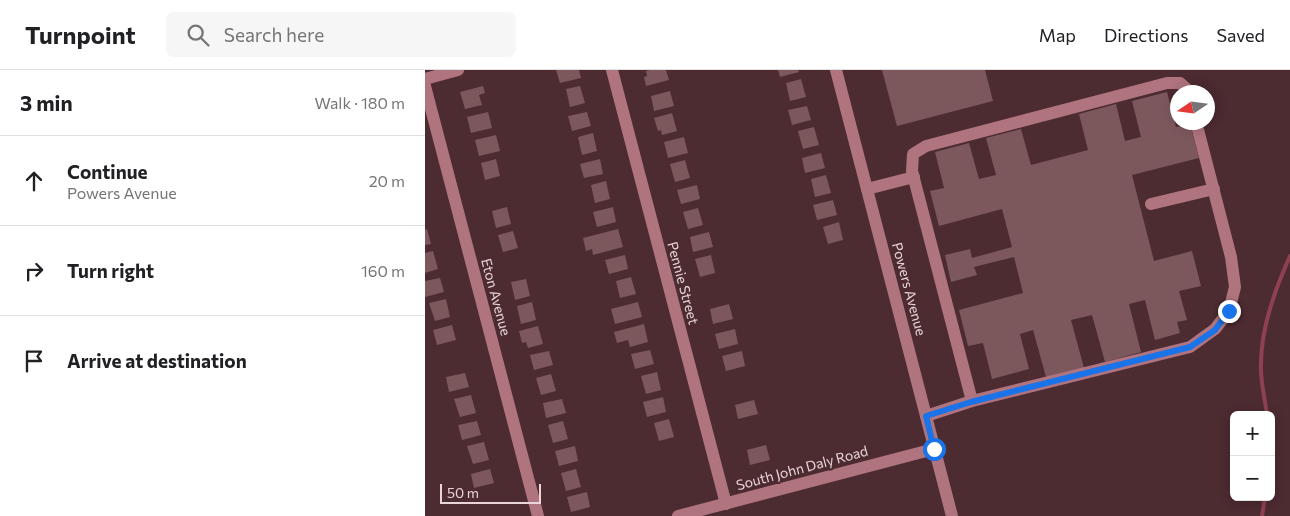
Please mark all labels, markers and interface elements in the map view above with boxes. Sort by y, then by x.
search box [166,12,516,57]
text: Turnpoint [25,20,136,49]
icon: search [184,21,212,49]
text: Search here [224,23,324,46]
text: Map [1039,24,1076,46]
text: Directions [1104,24,1188,46]
text: Saved [1216,24,1265,46]
north arrow [1170,85,1215,130]
text: 3 min [20,90,73,115]
text: Walk · 180 m [315,93,405,112]
text: Continue [67,160,147,183]
icon: ahead [20,167,48,195]
text: 20 m [369,171,405,190]
text: Powers Avenue [67,183,177,202]
street label: Pennie Street [664,240,703,326]
street label: Powers Avenue [889,240,930,337]
street label: Eton Avenue [478,256,515,337]
icon: right [20,257,48,285]
text: Turn right [67,259,154,282]
text: 160 m [361,261,405,280]
route end [1218,300,1241,323]
icon: arrive [20,347,48,375]
text: Arrive at destination [67,349,247,372]
map controls [1230,411,1275,501]
button: + [1230,411,1275,456]
route start [923,438,946,461]
street label: South John Daly Road [734,442,870,493]
button: − [1230,456,1275,501]
scale bar [440,481,541,504]
text: 50 m [447,484,479,501]

